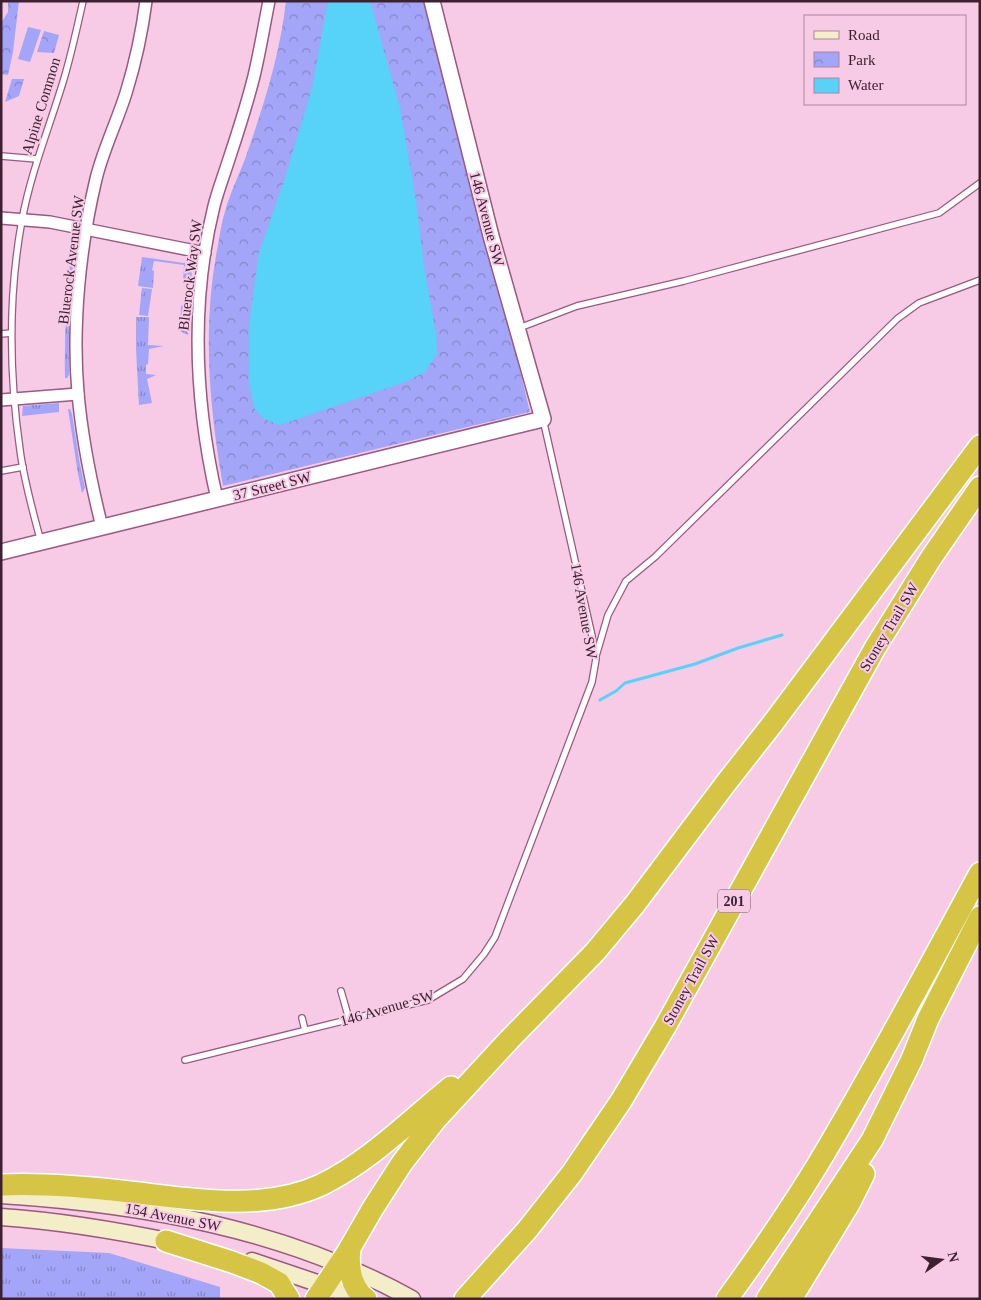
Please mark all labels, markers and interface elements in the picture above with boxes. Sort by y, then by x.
legend [804,15,966,105]
text: Road [848,27,880,43]
text: Park [848,52,876,68]
street label: Alpine Common [19,55,63,156]
text: Water [848,77,883,93]
street label: 146 Avenue SW [467,170,508,269]
street label: Bluerock Avenue SW [55,194,87,325]
street label: Bluerock Way SW [175,218,205,331]
street label: 37 Street SW [231,468,314,503]
street label: 146 Avenue SW [568,562,600,661]
street label: Stoney Trail SW [856,579,922,674]
road number: 201 [718,889,750,912]
street label: Stoney Trail SW [660,932,723,1028]
street label: 146 Avenue SW [338,987,437,1029]
street label: 154 Avenue SW [124,1200,223,1234]
north arrow [916,1235,966,1285]
text: N [945,1250,962,1264]

